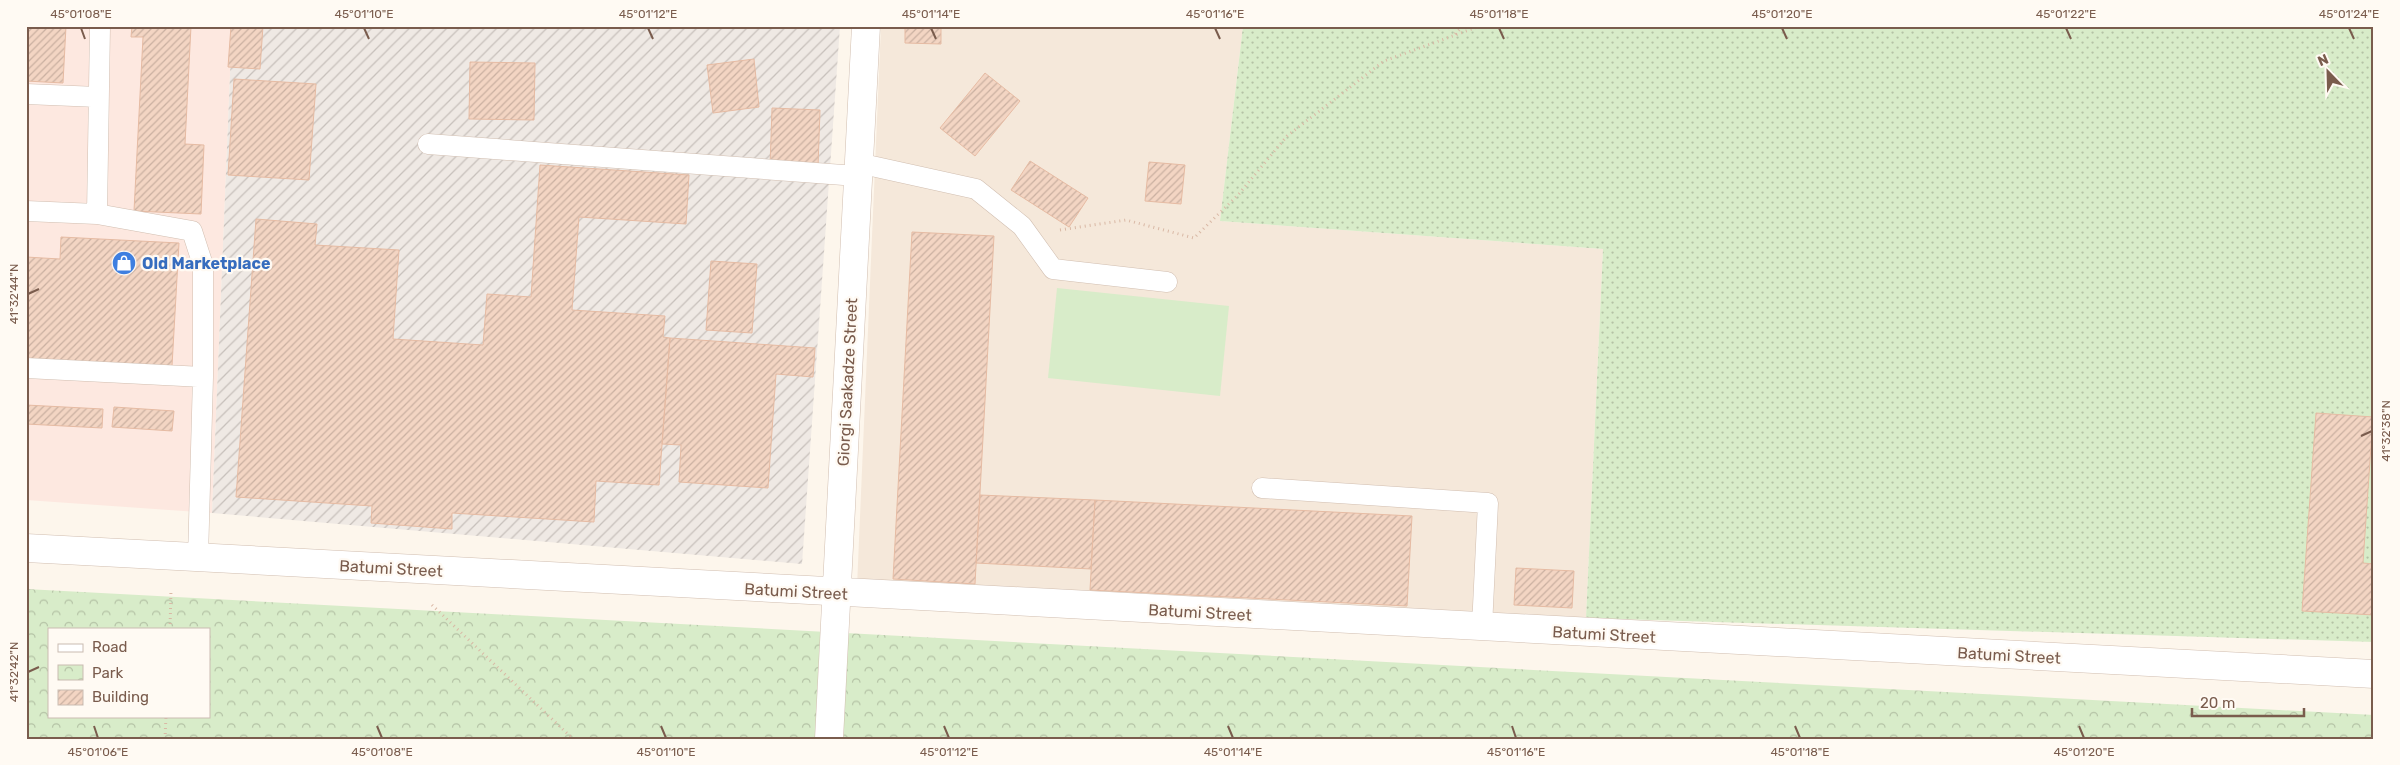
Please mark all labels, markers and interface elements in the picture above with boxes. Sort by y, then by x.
text: 45°01'08"E [50,7,112,21]
text: 45°01'10"E [334,7,394,21]
text: 45°01'12"E [619,7,677,21]
text: 45°01'14"E [902,7,960,21]
text: 45°01'16"E [1186,7,1244,21]
text: 45°01'18"E [1469,7,1529,21]
text: 45°01'20"E [1751,7,1813,21]
text: 45°01'22"E [2036,7,2096,21]
text: 45°01'24"E [2319,7,2379,21]
north arrow [2302,48,2352,98]
text: N [2315,51,2331,70]
shop icon: Old Marketplace [111,250,137,276]
place label: Old Marketplace [142,254,270,273]
text: 41°32'44"N [7,264,21,324]
street label: Giorgi Saakadze Street [834,297,861,467]
text: 41°32'38"N [2379,400,2393,462]
street label: Batumi Street [339,556,443,581]
street label: Batumi Street [744,579,848,604]
street label: Batumi Street [1148,600,1252,625]
street label: Batumi Street [1552,622,1656,647]
legend [48,628,210,718]
text: Road [92,638,128,656]
text: 41°32'42"N [7,642,21,702]
street label: Batumi Street [1957,643,2061,668]
text: Park [92,664,123,682]
scale bar [2192,685,2305,717]
text: Building [92,688,149,706]
text: 20 m [2200,694,2235,712]
text: 45°01'06"E [68,745,128,759]
text: 45°01'08"E [351,745,413,759]
text: 45°01'10"E [636,745,696,759]
text: 45°01'12"E [920,745,978,759]
text: 45°01'14"E [1204,745,1262,759]
text: 45°01'16"E [1487,745,1545,759]
text: 45°01'18"E [1770,745,1830,759]
text: 45°01'20"E [2053,745,2115,759]

